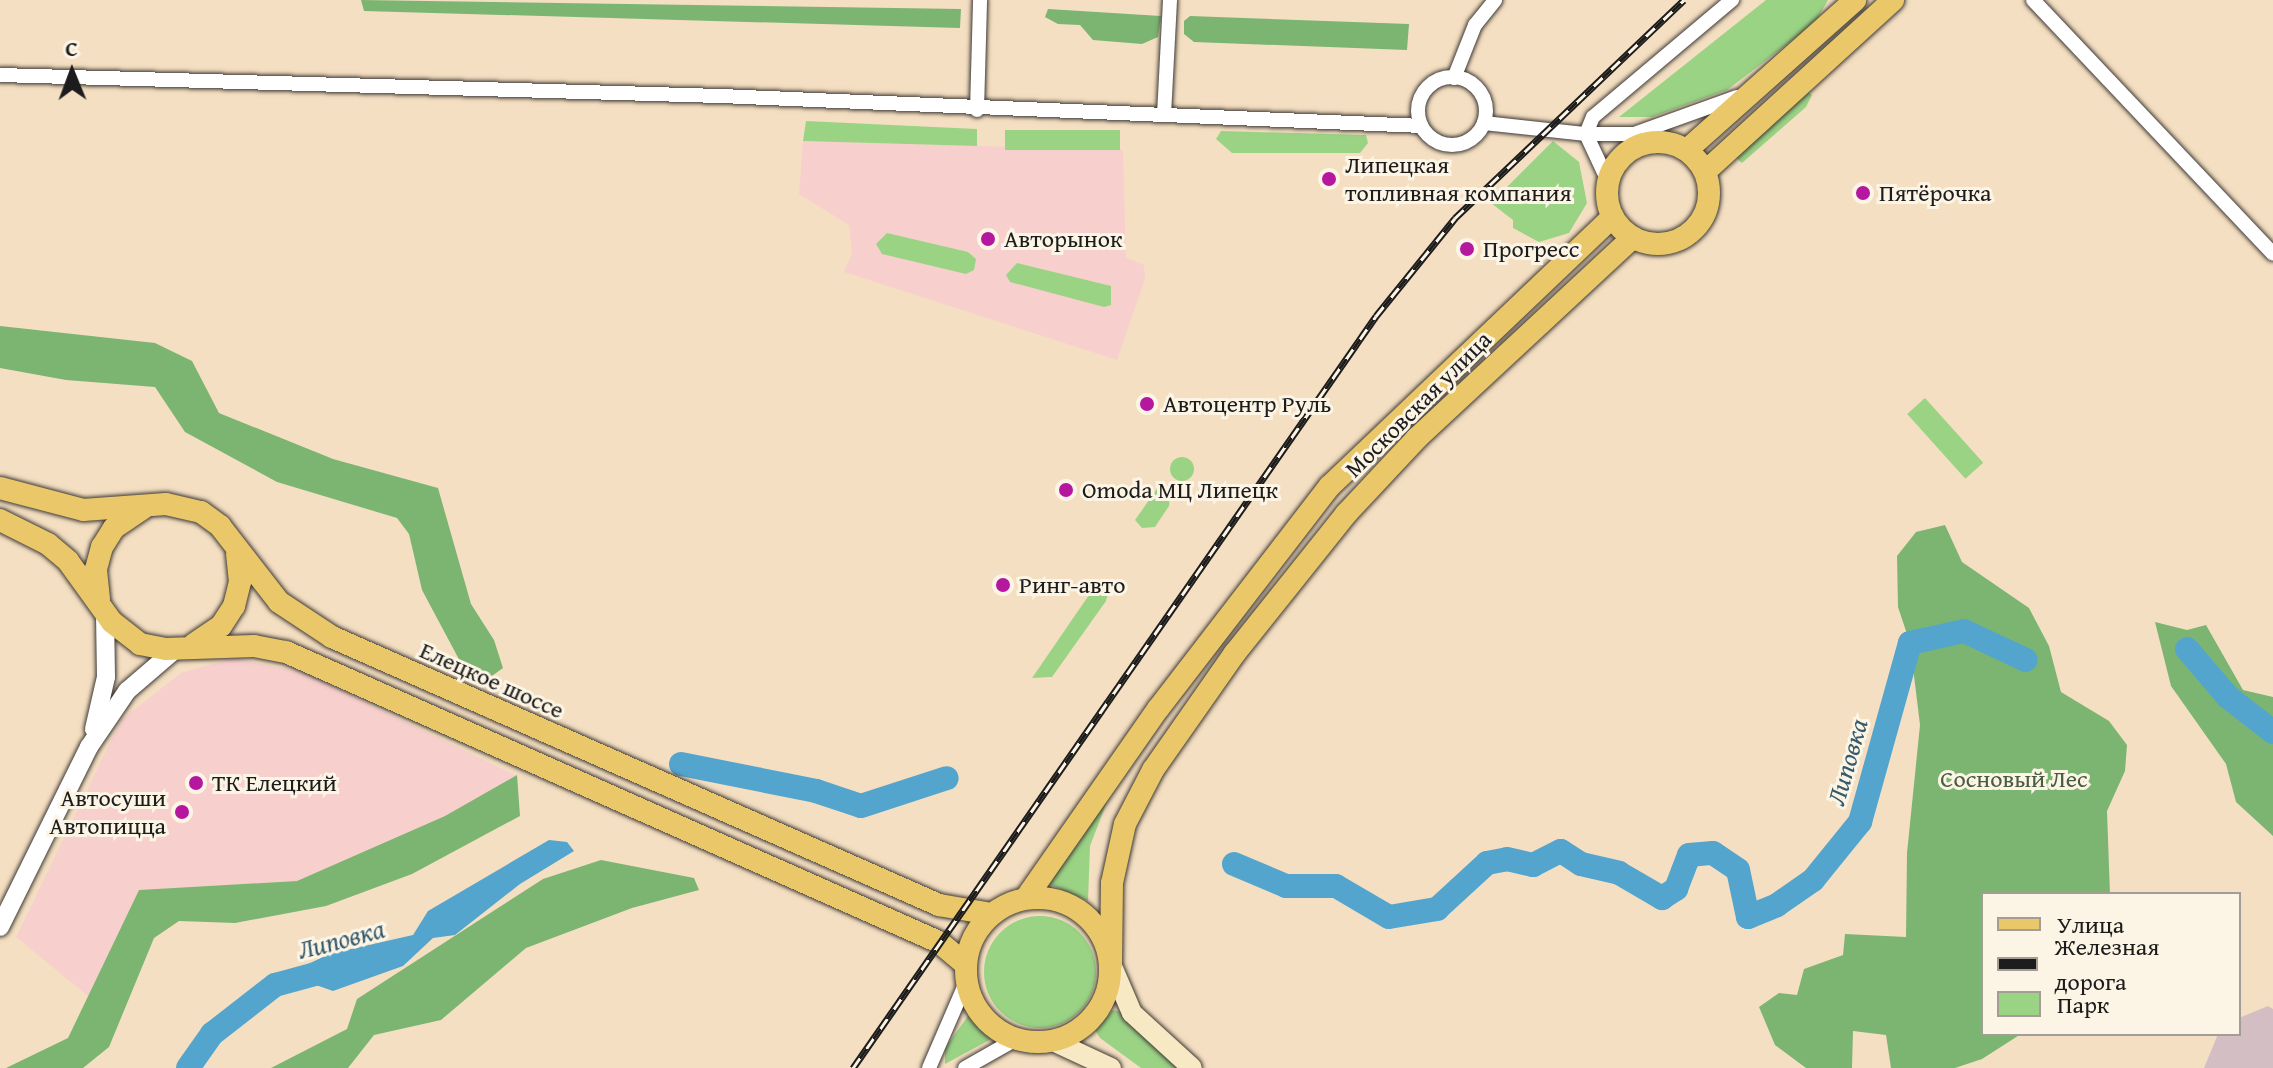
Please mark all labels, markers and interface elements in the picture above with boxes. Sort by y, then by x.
north arrow [32,32,112,112]
text: С [65,32,78,64]
place label: Липецкая топливная компания [1345,151,1572,207]
marker: Липецкая топливная компания [1320,170,1338,188]
place label: Пятёрочка [1879,179,1992,207]
marker: Пятёрочка [1854,184,1872,202]
place label: Авторынок [1004,225,1123,253]
marker: Авторынок [979,230,997,248]
place label: Прогресс [1483,235,1579,263]
marker: Прогресс [1458,240,1476,258]
street label: Московская улица [1339,325,1497,483]
place label: Автоцентр Руль [1163,390,1331,418]
marker: Автоцентр Руль [1138,395,1156,413]
place label: Omoda МЦ Липецк [1082,476,1278,504]
marker: Omoda МЦ Липецк [1057,481,1075,499]
place label: Ринг-авто [1019,571,1125,599]
marker: Ринг-авто [994,576,1012,594]
street label: Елецкое шоссе [416,635,568,725]
water label: Липовка [1820,715,1874,809]
park label: Сосновый Лес [1940,765,2088,793]
place label: ТК Елецкий [212,769,337,797]
marker: ТК Елецкий [187,774,205,792]
place label: Автосуши Автопицца [49,784,166,840]
marker: Автосуши Автопицца [173,803,191,821]
legend [1981,892,2241,1036]
text: Улица [2057,907,2124,942]
water label: Липовка [294,912,388,966]
text: Железная дорога [2054,929,2159,999]
text: Парк [2057,987,2109,1022]

